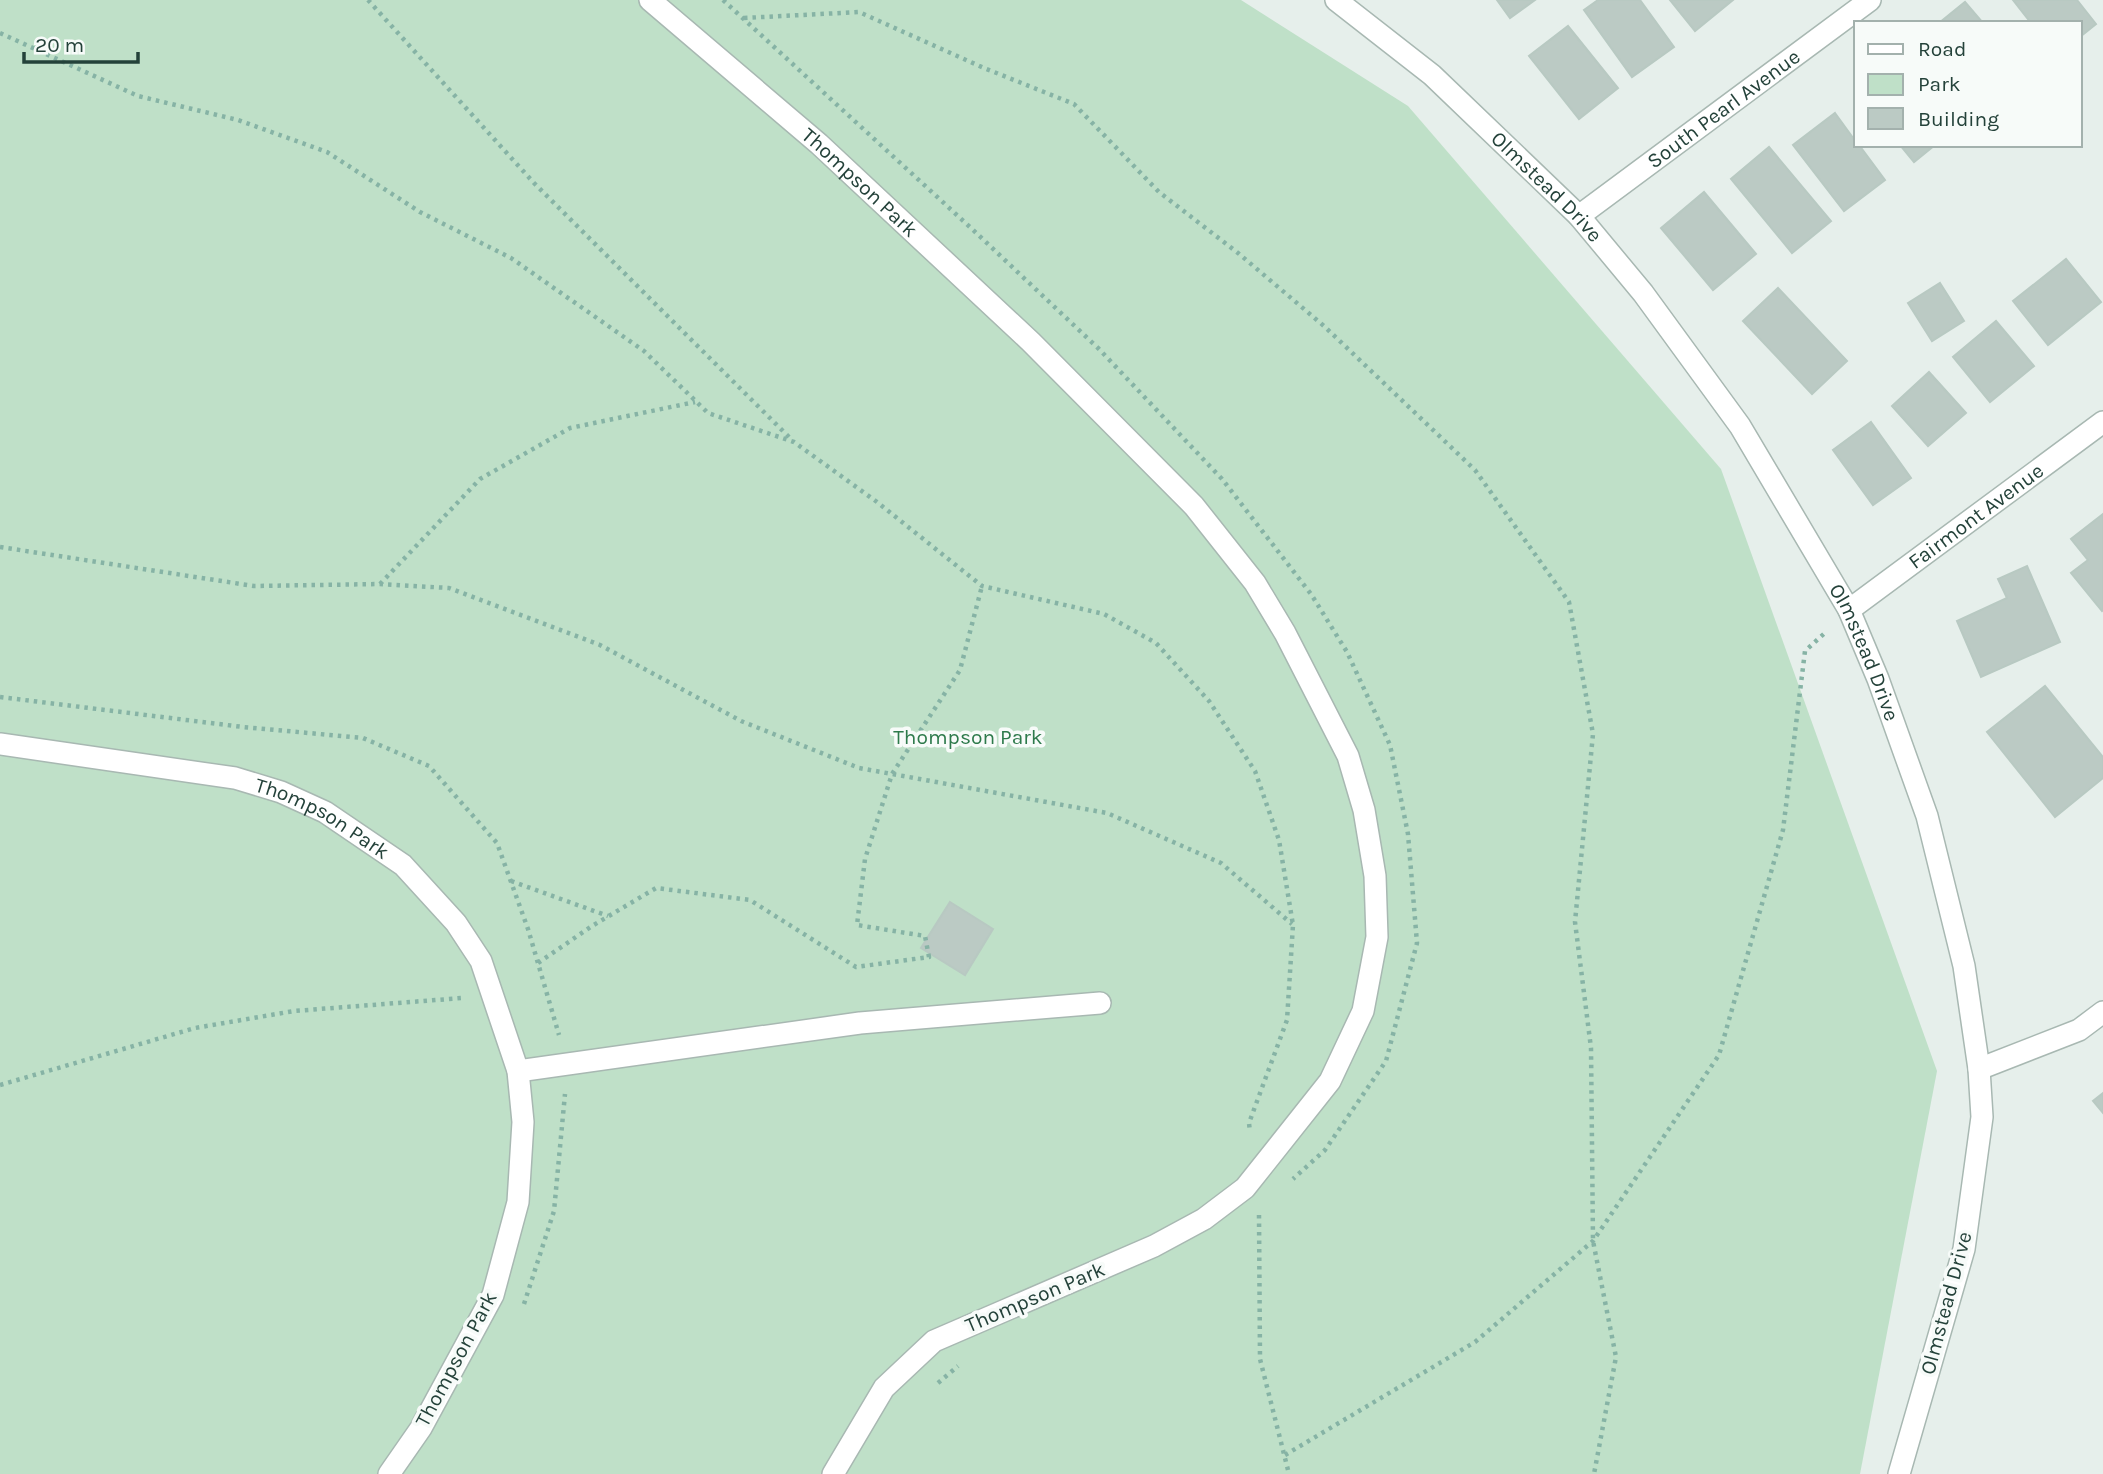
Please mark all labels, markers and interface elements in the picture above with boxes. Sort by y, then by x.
scale bar [24,21,138,65]
legend [1854,21,2082,147]
text: 20 m [35,33,84,57]
text: Road [1918,37,1966,61]
street label: South Pearl Avenue [1642,44,1805,173]
text: Park [1918,72,1961,96]
text: Building [1918,107,1999,131]
street label: Thompson Park [797,123,923,242]
street label: Olmstead Drive [1486,126,1607,247]
street label: Fairmont Avenue [1904,458,2048,574]
street label: Olmstead Drive [1824,579,1904,724]
park label: Thompson Park [893,725,1043,749]
street label: Thompson Park [252,773,394,864]
street label: Olmstead Drive [1915,1229,1977,1377]
street label: Thompson Park [962,1257,1109,1337]
street label: Thompson Park [410,1287,502,1431]

